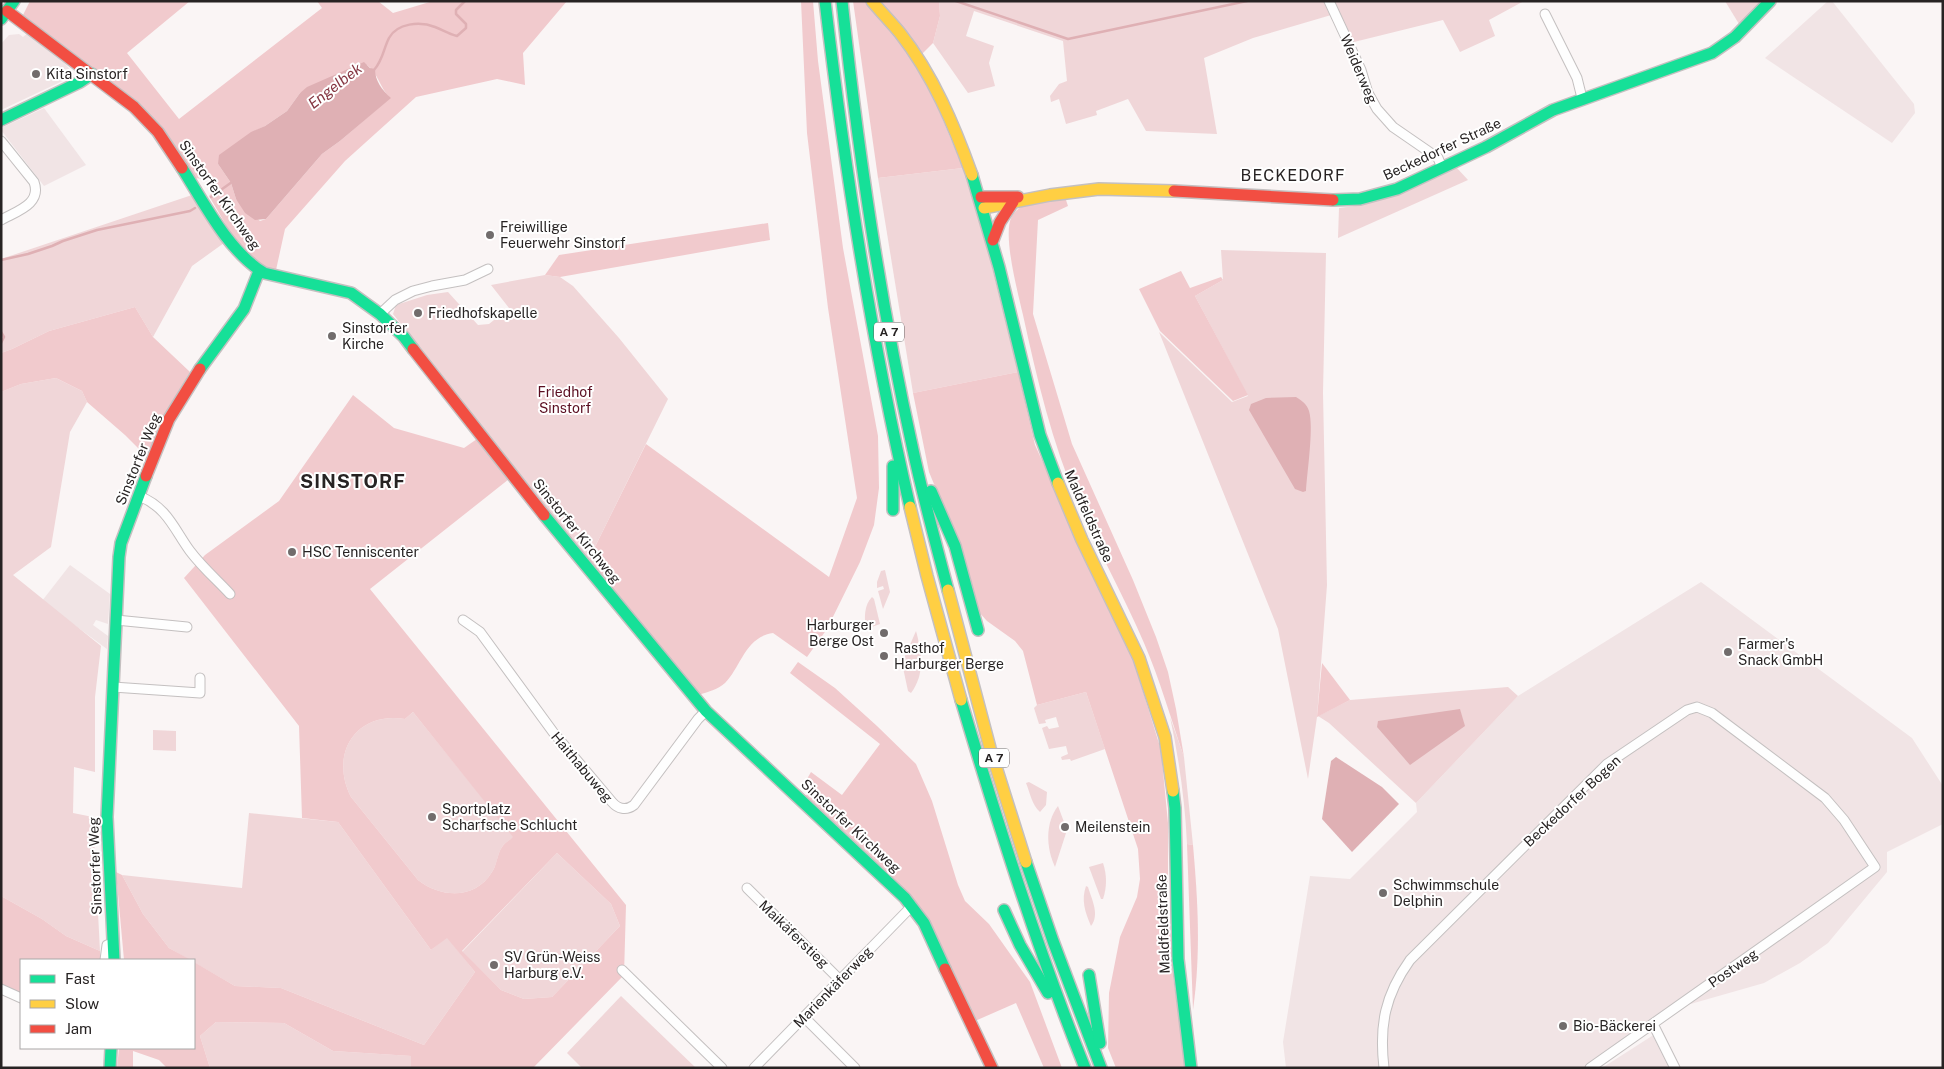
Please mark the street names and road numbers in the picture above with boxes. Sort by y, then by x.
street label: Weiderweg [1337,32,1381,106]
street label: Beckedorfer Straße [1381,115,1504,183]
street label: Sinstorfer Kirchweg [176,137,264,253]
road number: A 7 [874,322,904,342]
street label: Sinstorfer Weg [112,410,164,507]
street label: Maldfeldstraße [1061,467,1117,565]
street label: Sinstorfer Kirchweg [530,475,624,587]
street label: Haithabuweg [548,729,616,806]
road number: A 7 [979,748,1009,768]
street label: Beckedorfer Bogen [1520,752,1624,850]
street label: Sinstorfer Kirchweg [798,776,904,876]
street label: Sinstorfer Weg [85,817,105,915]
street label: Maldfeldstraße [1153,874,1173,974]
street label: Maikäferstieg [756,897,832,971]
street label: Marienkäferweg [790,943,876,1031]
street label: Postweg [1705,945,1761,991]

